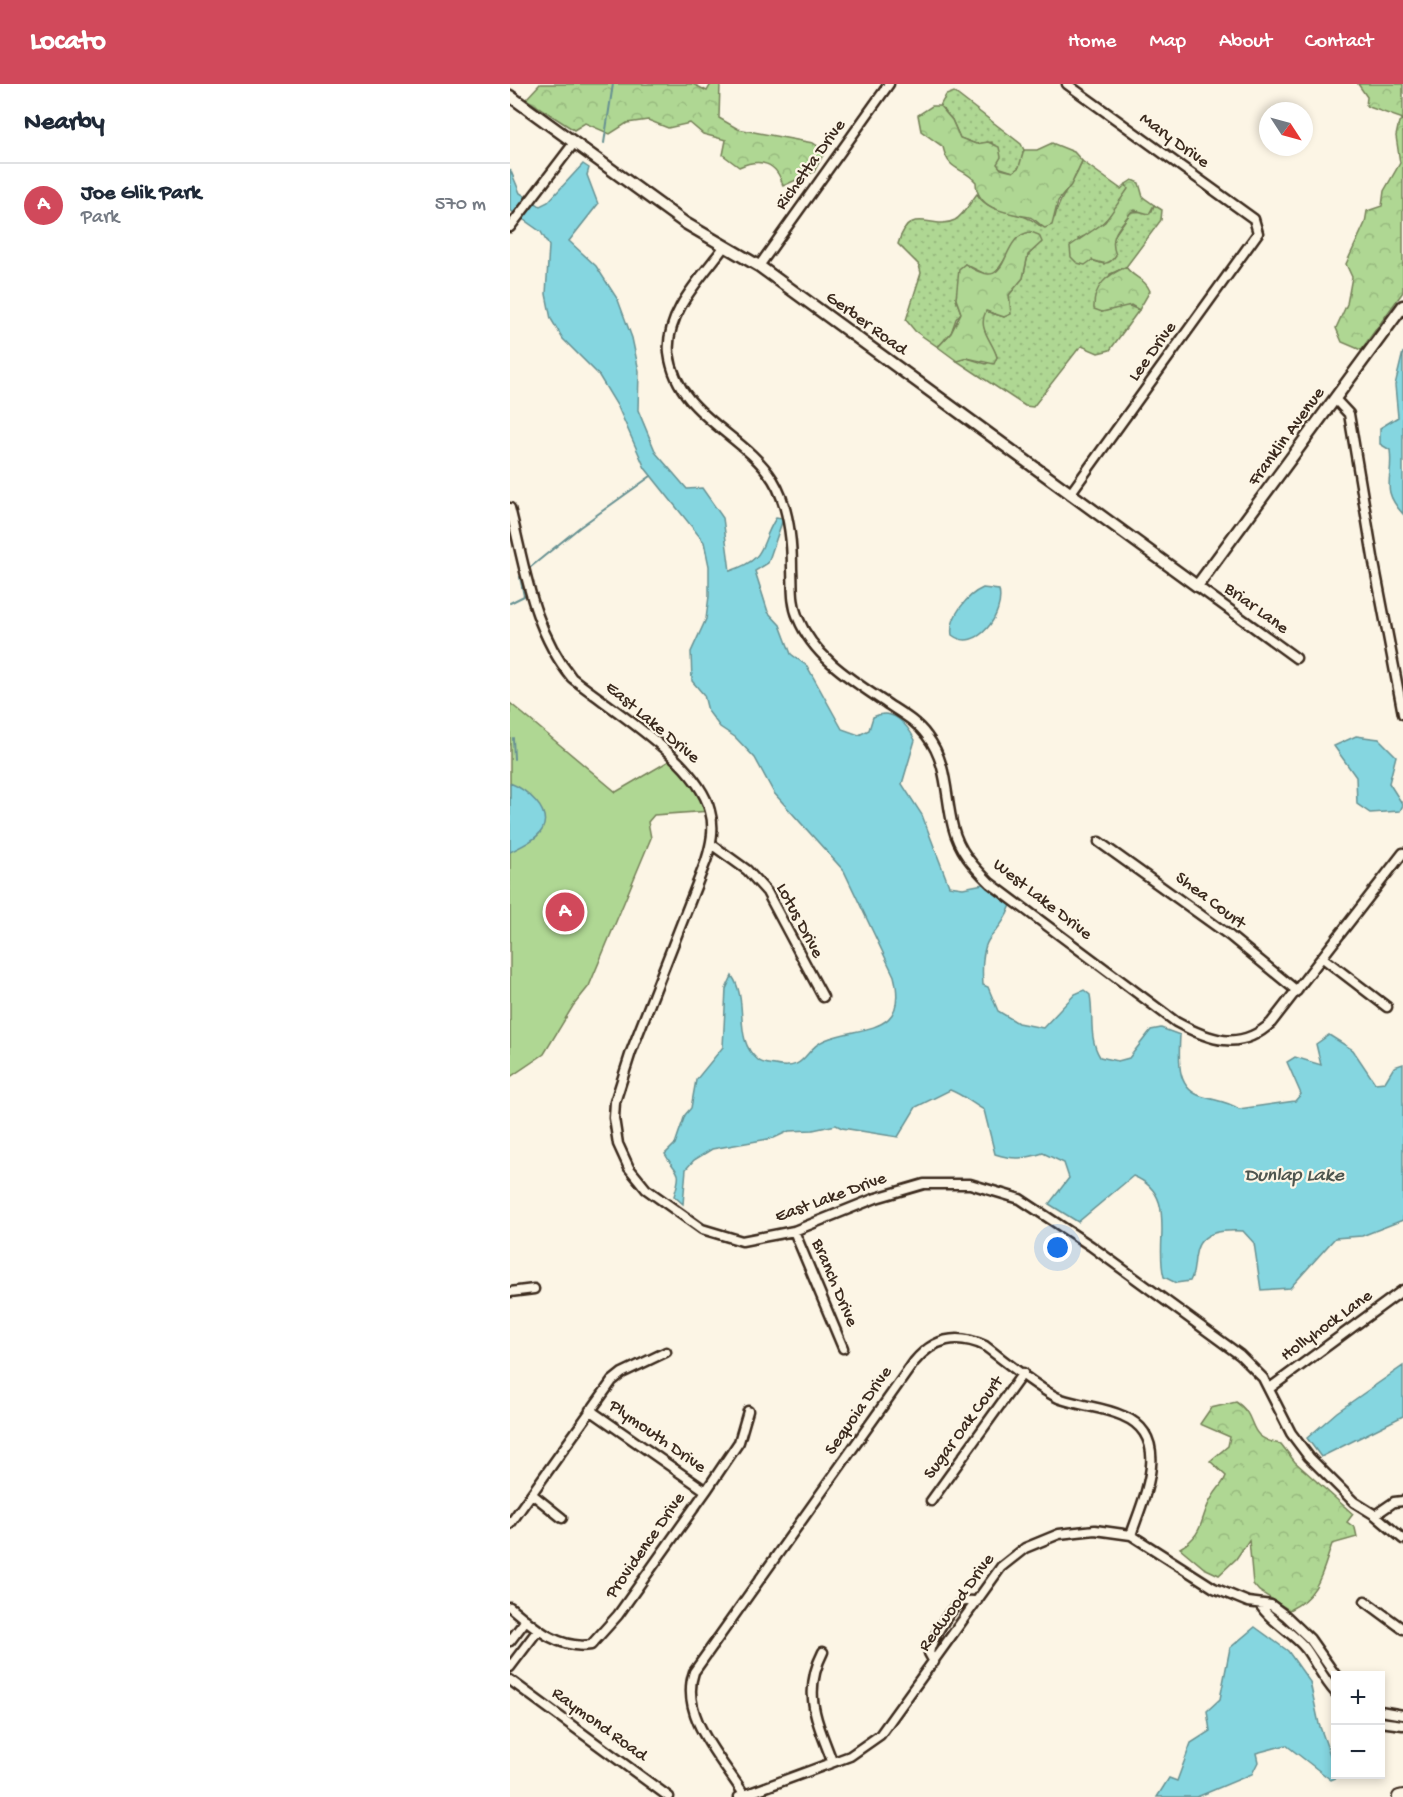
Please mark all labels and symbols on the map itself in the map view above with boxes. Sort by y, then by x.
north arrow [1259,102,1313,156]
street label: Mary Drive [1135,109,1214,174]
street label: Richetta Drive [771,115,851,214]
street label: Gerber Road [821,287,912,361]
street label: Lee Drive [1124,317,1182,386]
street label: Franklin Avenue [1244,383,1330,491]
street label: Briar Lane [1219,578,1293,640]
street label: East Lake Drive [600,677,704,769]
street label: West Lake Drive [988,855,1096,946]
street label: Shea Court [1171,868,1251,935]
street label: Lotus Drive [771,880,828,963]
pin: A [546,890,584,934]
water label: Dunlap Lake [1244,1165,1345,1188]
street label: East Lake Drive [773,1168,890,1228]
your location [1043,1233,1072,1262]
street label: Branch Drive [806,1235,862,1331]
street label: Hollyhock Lane [1277,1285,1378,1366]
street label: Sequoia Drive [821,1362,898,1459]
street label: Sugar Oak Court [920,1371,1009,1484]
street label: Plymouth Drive [604,1395,710,1479]
street label: Providence Drive [601,1488,691,1604]
street label: Redwood Drive [914,1549,1000,1656]
street label: Raymond Road [547,1683,652,1768]

